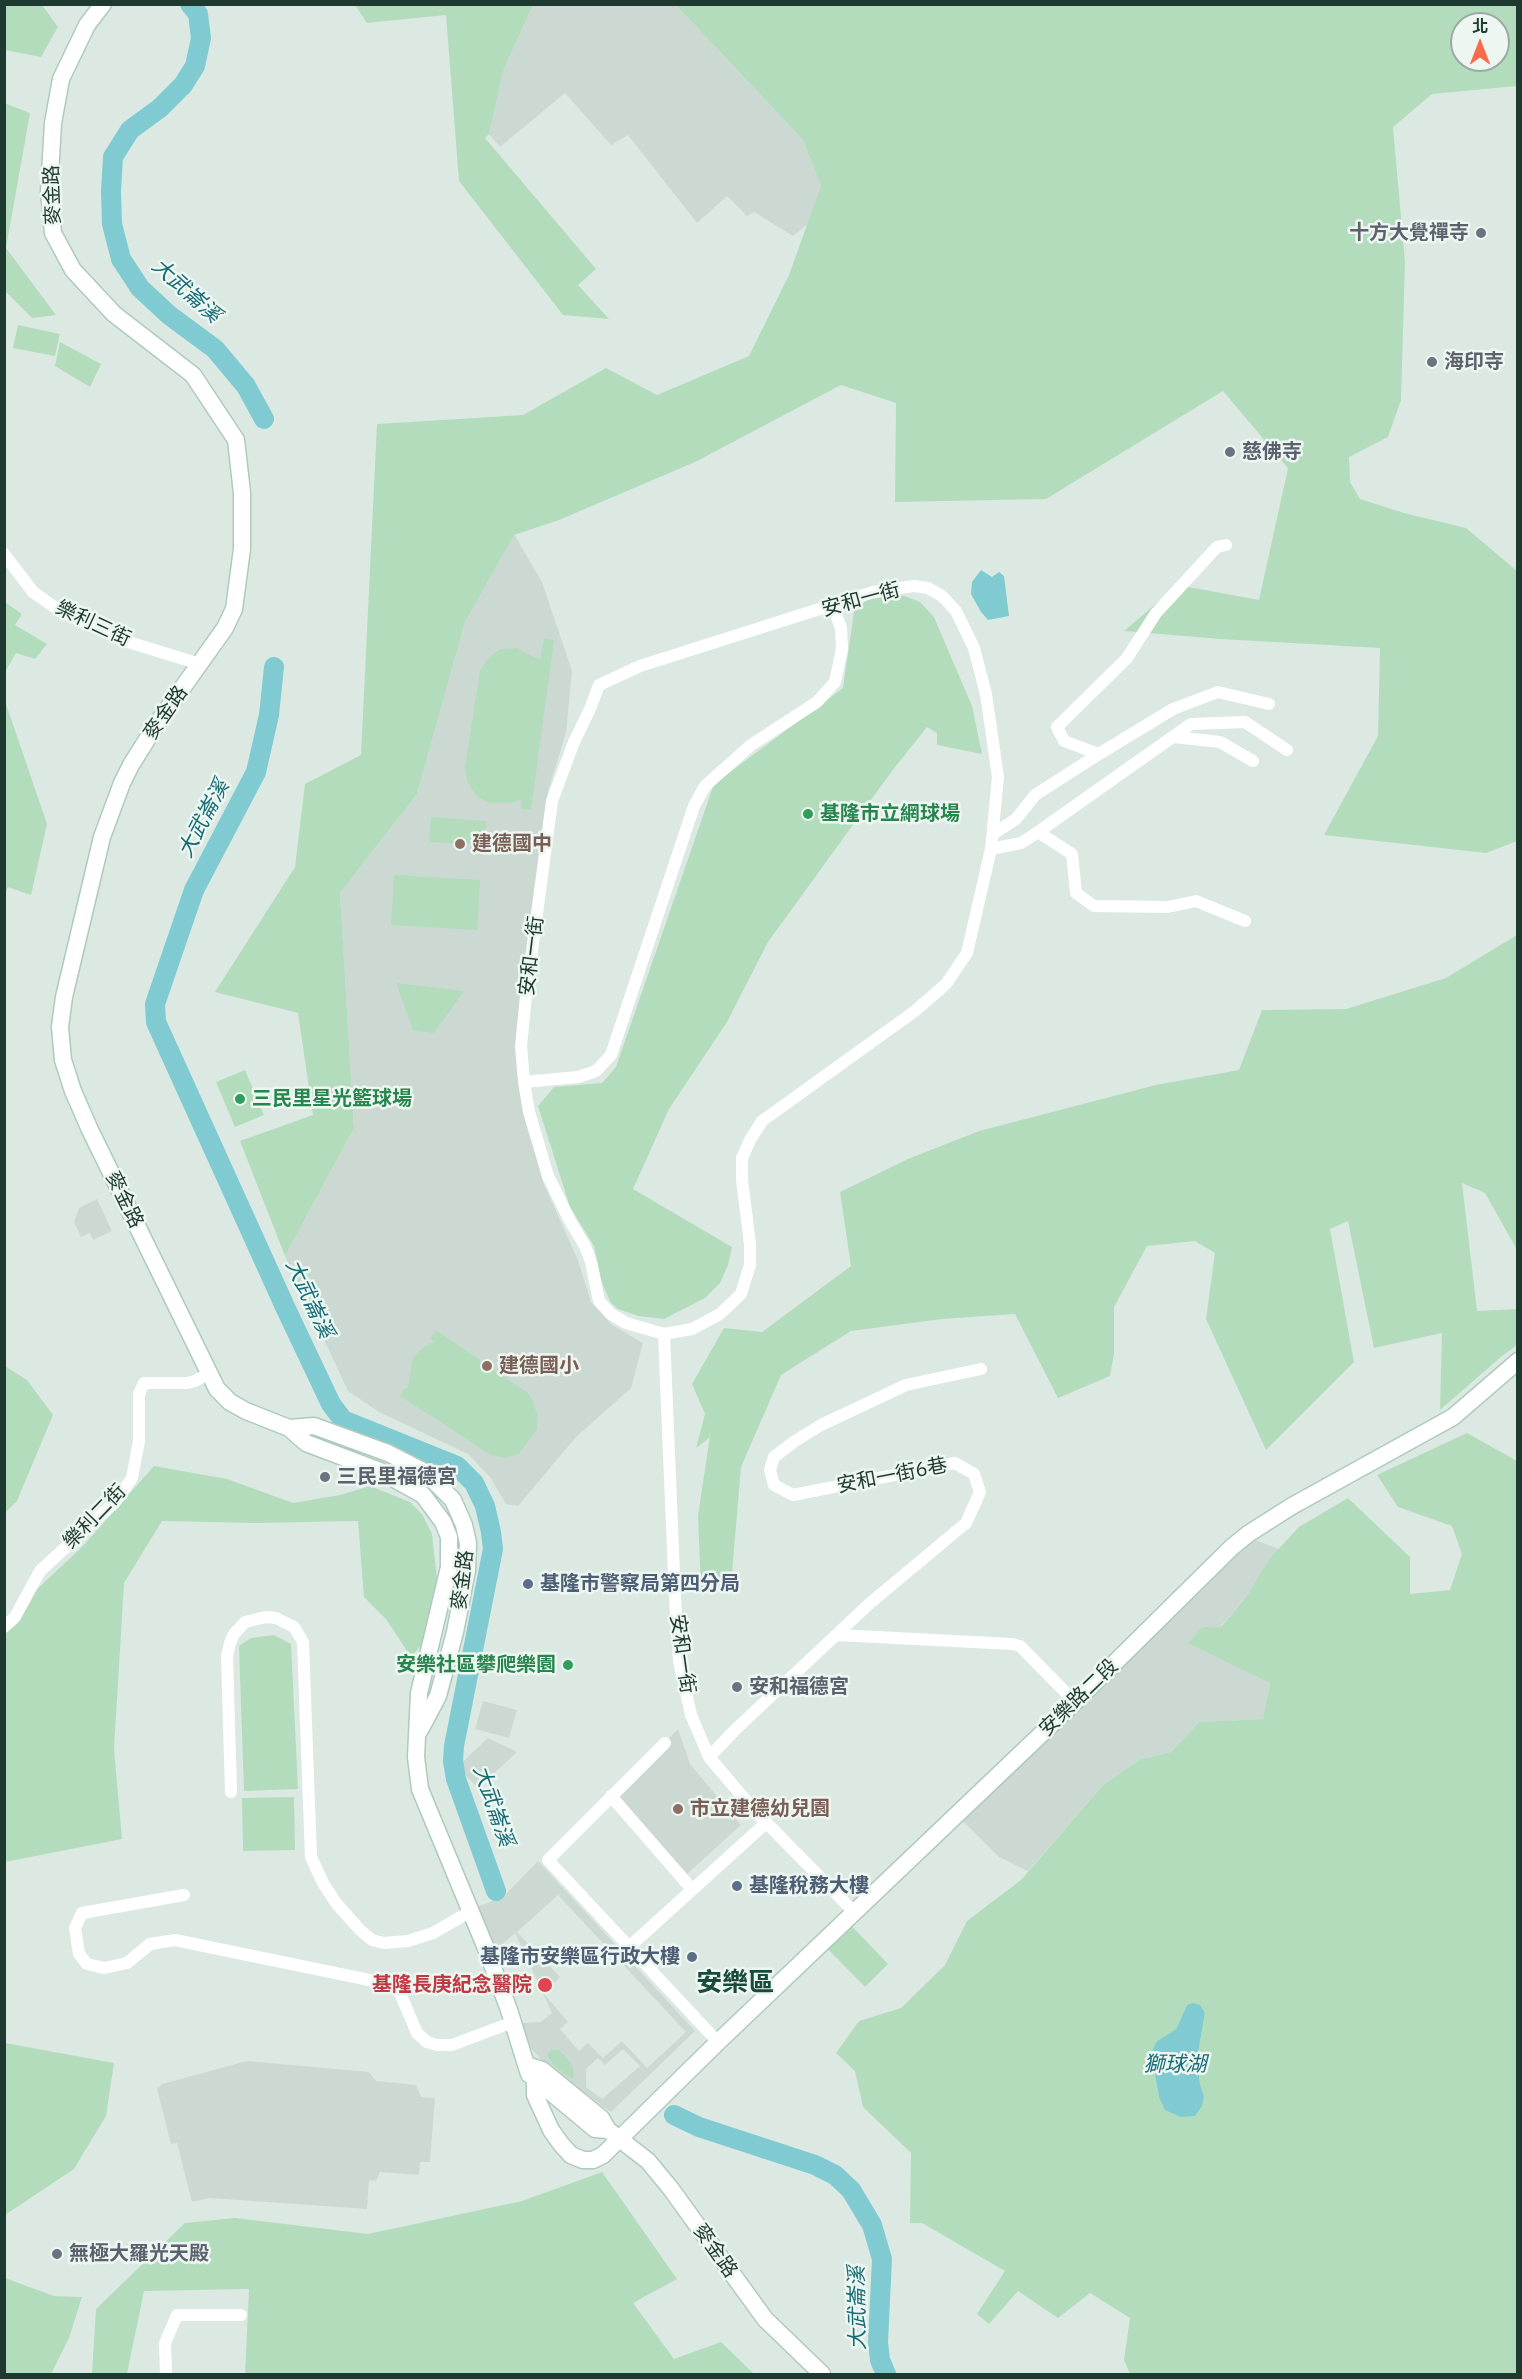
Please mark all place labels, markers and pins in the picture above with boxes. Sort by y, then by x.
place label: 十方大覺禪寺 [1349,221,1469,245]
marker: 十方大覺禪寺 [1474,226,1488,240]
place label: 海印寺 [1444,350,1504,374]
marker: 海印寺 [1425,355,1439,369]
place label: 慈佛寺 [1242,440,1302,464]
marker: 慈佛寺 [1223,445,1237,459]
place label: 基隆市立網球場 [820,802,960,826]
marker: 基隆市立網球場 [801,807,815,821]
place label: 建德國中 [472,832,552,856]
marker: 建德國中 [453,837,467,851]
place label: 三民里星光籃球場 [252,1087,412,1111]
marker: 三民里星光籃球場 [233,1092,247,1106]
place label: 建德國小 [499,1354,579,1378]
marker: 建德國小 [480,1359,494,1373]
place label: 三民里福德宮 [337,1465,457,1489]
marker: 三民里福德宮 [318,1470,332,1484]
place label: 基隆市警察局第四分局 [540,1572,740,1596]
marker: 基隆市警察局第四分局 [521,1577,535,1591]
place label: 安樂社區攀爬樂園 [396,1653,556,1677]
marker: 安樂社區攀爬樂園 [561,1658,575,1672]
place label: 安和福德宮 [749,1675,849,1699]
marker: 安和福德宮 [730,1680,744,1694]
place label: 市立建德幼兒園 [690,1797,830,1821]
marker: 市立建德幼兒園 [671,1802,685,1816]
place label: 基隆稅務大樓 [749,1874,869,1898]
marker: 基隆稅務大樓 [730,1879,744,1893]
place label: 基隆市安樂區行政大樓 [480,1945,680,1969]
marker: 基隆市安樂區行政大樓 [685,1950,699,1964]
place label: 基隆長庚紀念醫院 [372,1973,532,1997]
marker: 基隆長庚紀念醫院 [536,1976,554,1994]
place label: 無極大羅光天殿 [69,2242,209,2266]
marker: 無極大羅光天殿 [50,2247,64,2261]

